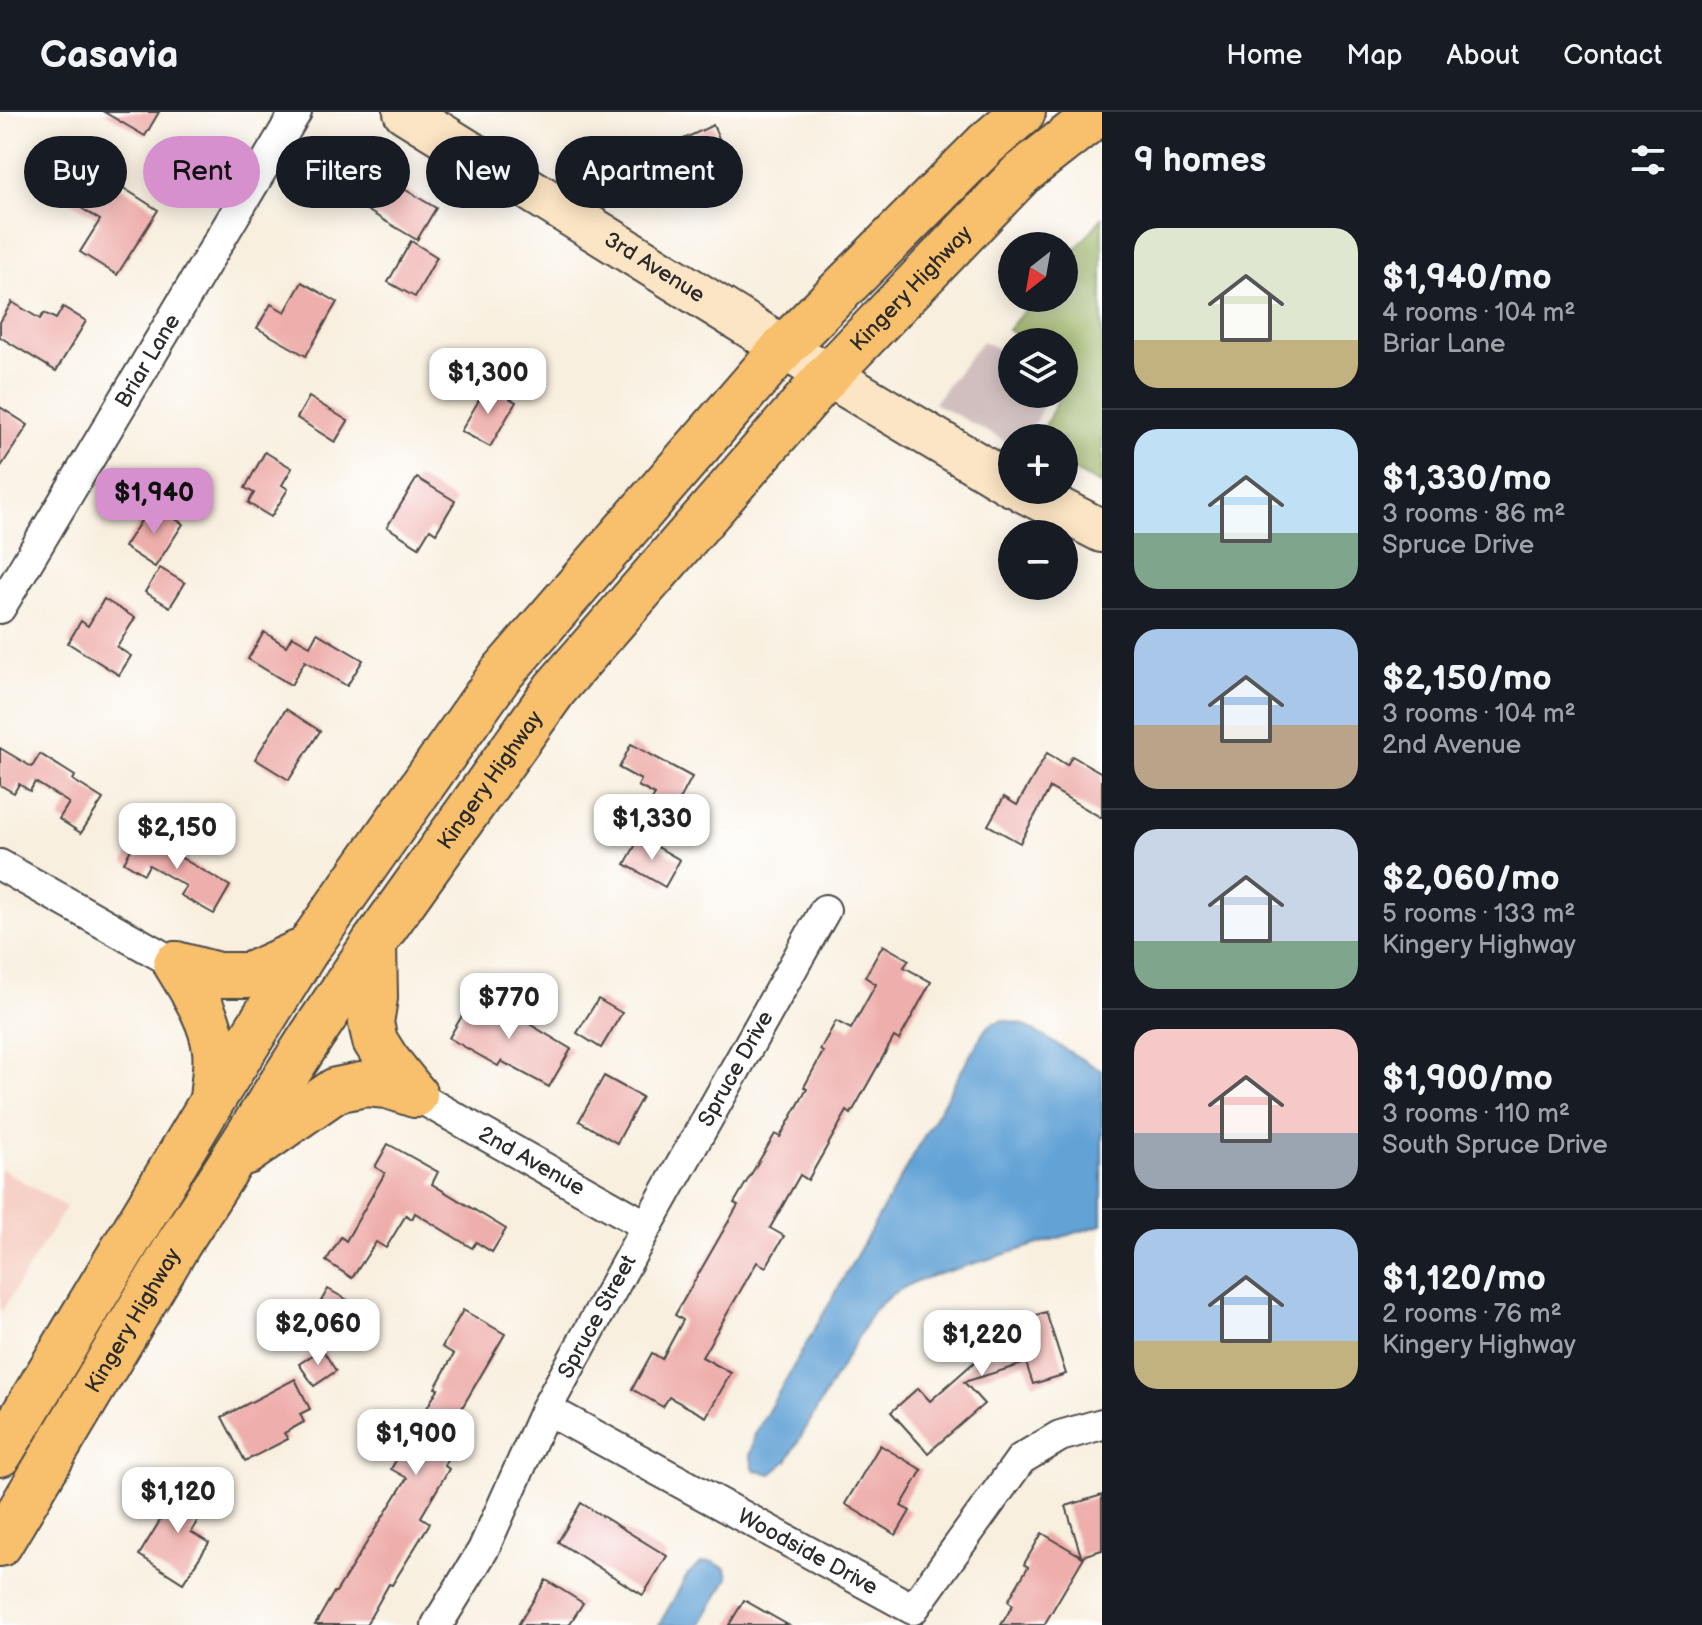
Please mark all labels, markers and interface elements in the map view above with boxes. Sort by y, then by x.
text: Casavia [40,33,178,78]
text: Home [1226,39,1302,72]
text: Map [1346,39,1403,72]
text: About [1447,39,1519,72]
text: Contact [1563,39,1662,72]
chip: Buy [24,136,127,208]
chip: Rent [143,136,260,208]
chip: Filters [276,136,410,208]
chip: New [426,136,539,208]
chip: Apartment [555,136,743,208]
icon: filters [1626,138,1670,182]
text: 9 homes [1134,140,1266,181]
street label: Kingery Highway [845,220,978,357]
street label: 3rd Avenue [599,226,710,309]
north arrow [998,232,1078,312]
map controls [998,232,1078,600]
text: $1,940/mo [1382,257,1552,298]
icon: home [1198,260,1294,356]
text: 4 rooms · 104 m² [1382,298,1576,329]
street label: Briar Lane [109,309,186,412]
button: layers [998,328,1078,408]
text: Briar Lane [1382,329,1505,360]
pin: $1,300 [423,348,553,416]
text: $1,300 [447,358,529,389]
button: + [998,424,1078,504]
text: $1,330/mo [1382,458,1551,499]
icon: home [1198,461,1294,557]
pin: $1,940 [89,468,219,536]
text: $1,940 [114,478,194,509]
text: 3 rooms · 86 m² [1382,499,1566,530]
button: − [998,520,1078,600]
text: Spruce Drive [1382,530,1534,561]
text: $2,150/mo [1382,658,1552,699]
icon: home [1198,661,1294,757]
text: 3 rooms · 104 m² [1382,699,1576,730]
street label: Kingery Highway [431,705,549,855]
text: 2nd Avenue [1382,730,1521,761]
pin: $1,330 [587,794,717,862]
pin: $2,150 [112,803,242,871]
text: $1,330 [612,804,692,835]
text: $2,150 [137,813,217,844]
text: $2,060/mo [1382,858,1560,899]
icon: home [1198,861,1294,957]
text: 5 rooms · 133 m² [1382,899,1575,930]
text: Kingery Highway [1382,930,1576,961]
pin: $770 [462,973,556,1041]
text: $770 [478,983,540,1014]
street label: Spruce Drive [692,1006,779,1131]
text: $1,900/mo [1382,1058,1553,1099]
icon: home [1198,1061,1294,1157]
text: 3 rooms · 110 m² [1382,1099,1570,1130]
street label: 2nd Avenue [474,1120,590,1202]
text: South Spruce Drive [1382,1130,1608,1161]
street label: Kingery Highway [79,1243,186,1398]
street label: Spruce Street [552,1250,642,1383]
text: $1,120/mo [1382,1258,1546,1299]
icon: home [1198,1261,1294,1357]
pin: $2,060 [253,1299,383,1367]
text: 2 rooms · 76 m² [1382,1299,1562,1330]
text: $2,060 [275,1309,361,1340]
pin: $1,220 [917,1310,1047,1378]
text: $1,220 [942,1320,1022,1351]
text: Kingery Highway [1382,1330,1576,1361]
pin: $1,900 [351,1409,481,1477]
text: $1,900 [375,1419,457,1450]
pin: $1,120 [113,1467,243,1535]
text: $1,120 [140,1477,216,1508]
street label: Woodside Drive [733,1502,883,1601]

